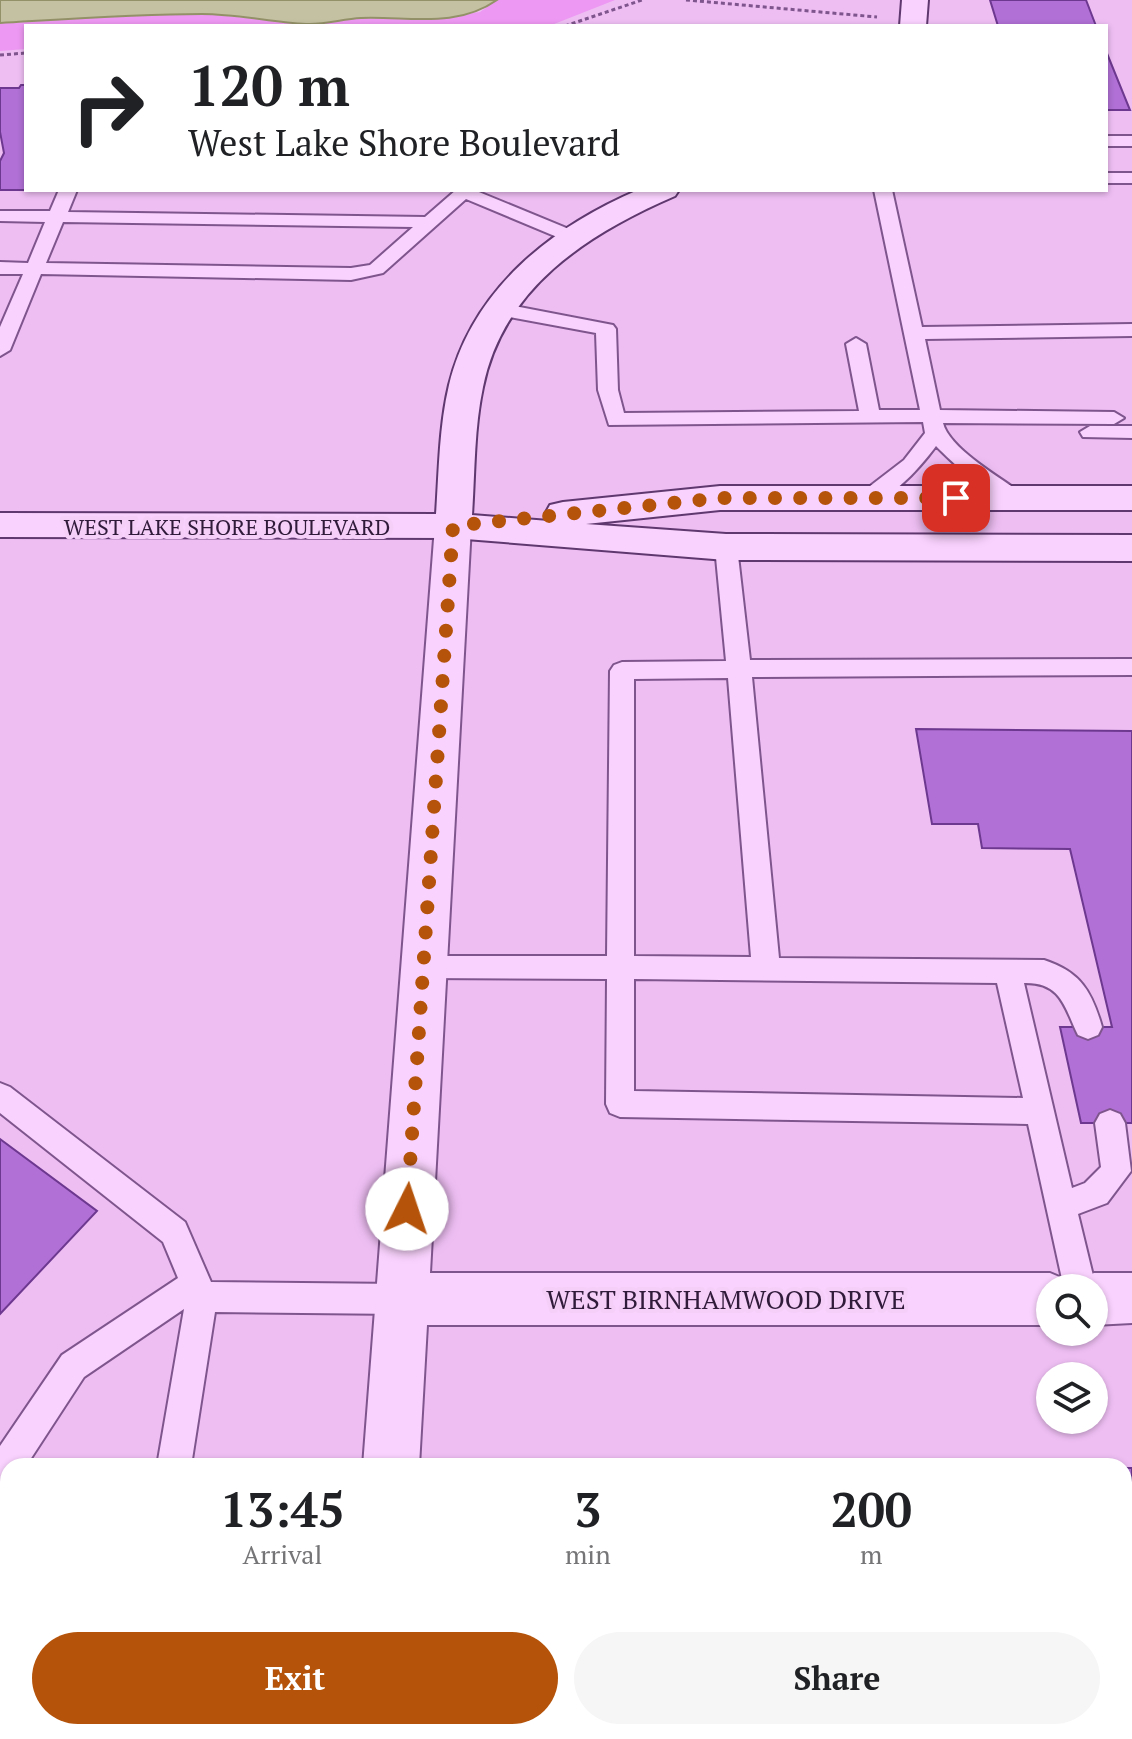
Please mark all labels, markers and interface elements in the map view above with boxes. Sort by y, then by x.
text: 120 m [188,48,350,122]
icon: right [56,56,160,160]
text: West Lake Shore Boulevard [188,119,620,166]
pin [922,464,990,532]
icon: arrive [934,476,978,520]
street label: WEST LAKE SHORE BOULEVARD [64,512,390,541]
position arrow [365,1167,449,1251]
map controls [1036,1274,1108,1434]
button: search [1036,1274,1108,1346]
street label: WEST BIRNHAMWOOD DRIVE [546,1282,906,1316]
button: layers [1036,1362,1108,1434]
text: 13:45 [220,1477,345,1541]
text: 3 [574,1477,601,1541]
text: 200 [831,1477,912,1541]
text: Arrival [243,1537,322,1571]
text: min [565,1537,611,1571]
text: m [860,1537,883,1571]
button: Exit [32,1632,558,1724]
button: Share [574,1632,1100,1724]

